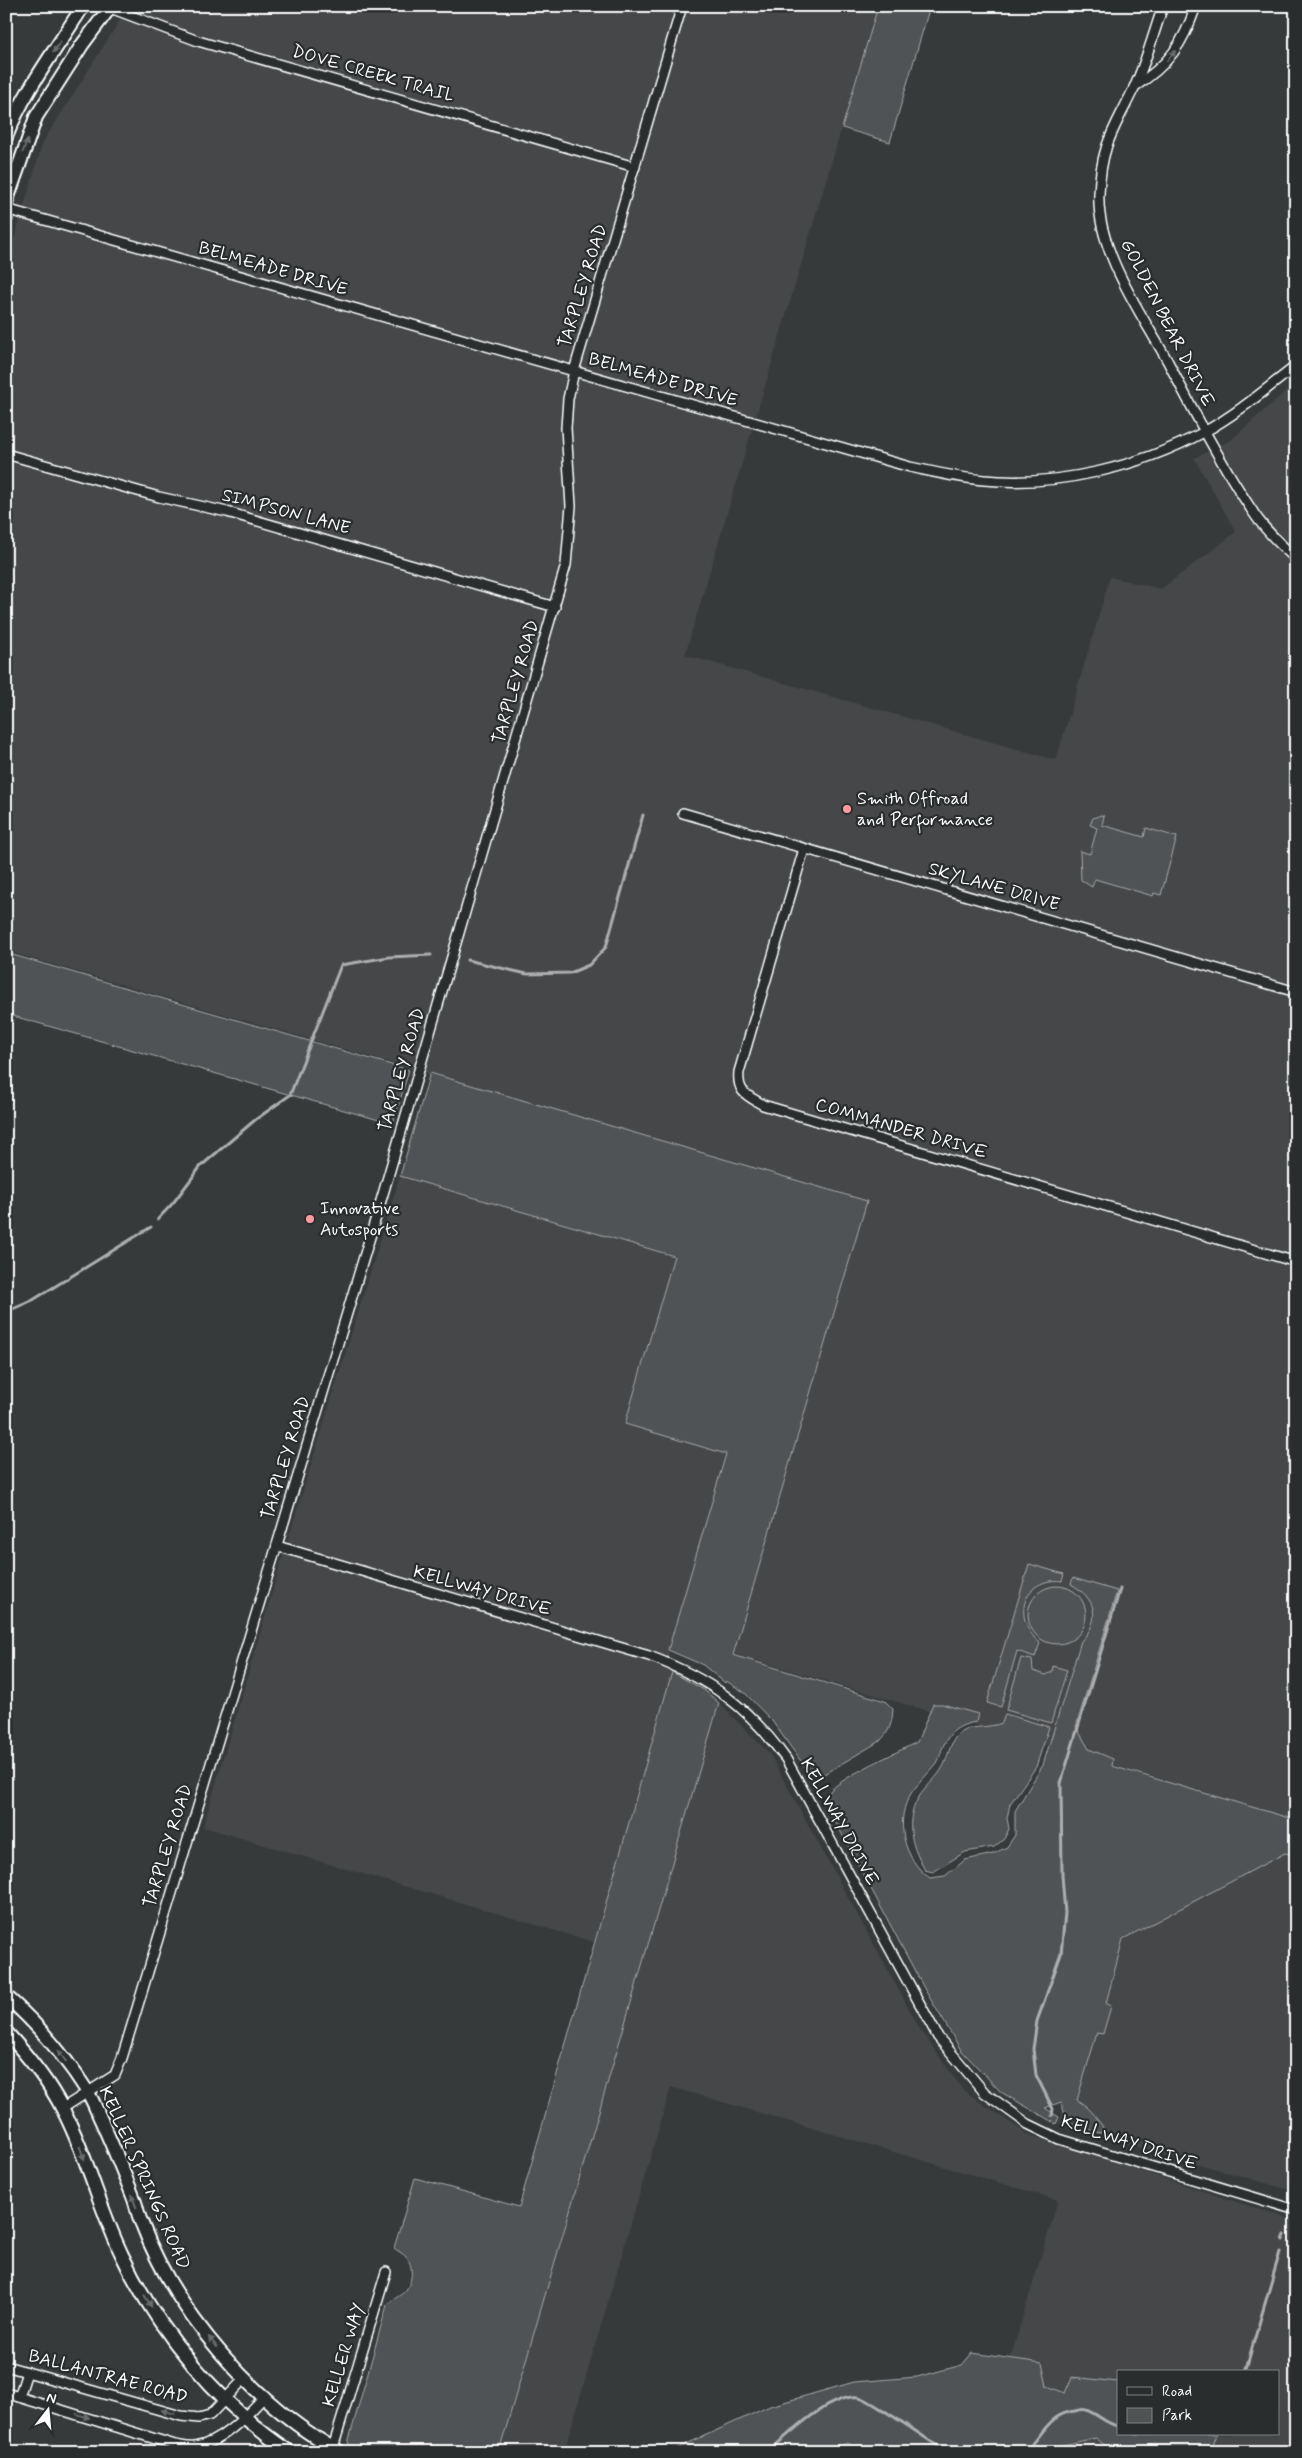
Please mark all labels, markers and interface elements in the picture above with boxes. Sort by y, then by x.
street label: DOVE CREEK TRAIL [289,39,457,109]
one-way arrow [52,41,62,54]
one-way arrow [1165,50,1176,62]
one-way arrow [21,138,29,153]
street label: TARPLEY ROAD [553,221,613,351]
street label: GOLDEN BEAR DRIVE [1114,235,1220,411]
street label: BELMEADE DRIVE [195,236,351,302]
street label: BELMEADE DRIVE [585,347,741,413]
street label: SIMPSON LANE [219,483,353,541]
street label: TARPLEY ROAD [487,617,545,747]
place label: Smith Offroad and Performance [857,787,993,834]
marker: Smith Offroad and Performance [841,803,853,815]
street label: SKYLANE DRIVE [926,857,1062,917]
street label: TARPLEY ROAD [373,1005,431,1135]
street label: COMMANDER DRIVE [812,1093,990,1165]
place label: Innovative Autosports [320,1197,400,1242]
marker: Innovative Autosports [304,1213,316,1225]
street label: TARPLEY ROAD [256,1393,316,1523]
street label: KELLWAY DRIVE [410,1560,554,1622]
street label: KELLWAY DRIVE [794,1754,884,1890]
street label: TARPLEY ROAD [138,1781,198,1911]
one-way arrow [57,2049,67,2063]
street label: KELLER SPRINGS ROAD [93,2083,195,2273]
street label: KELLWAY DRIVE [1058,2110,1200,2176]
one-way arrow [78,2146,86,2161]
one-way arrow [130,2193,138,2208]
one-way arrow [144,2294,153,2308]
street label: KELLER WAY [317,2300,371,2410]
one-way arrow [208,2336,219,2348]
street label: BALLANTRAE ROAD [26,2345,190,2409]
legend [1117,2370,1280,2436]
text: Road [1162,2382,1192,2402]
north arrow [22,2386,72,2436]
text: Park [1162,2406,1192,2426]
one-way arrow [160,2408,176,2416]
one-way arrow [75,2413,90,2421]

